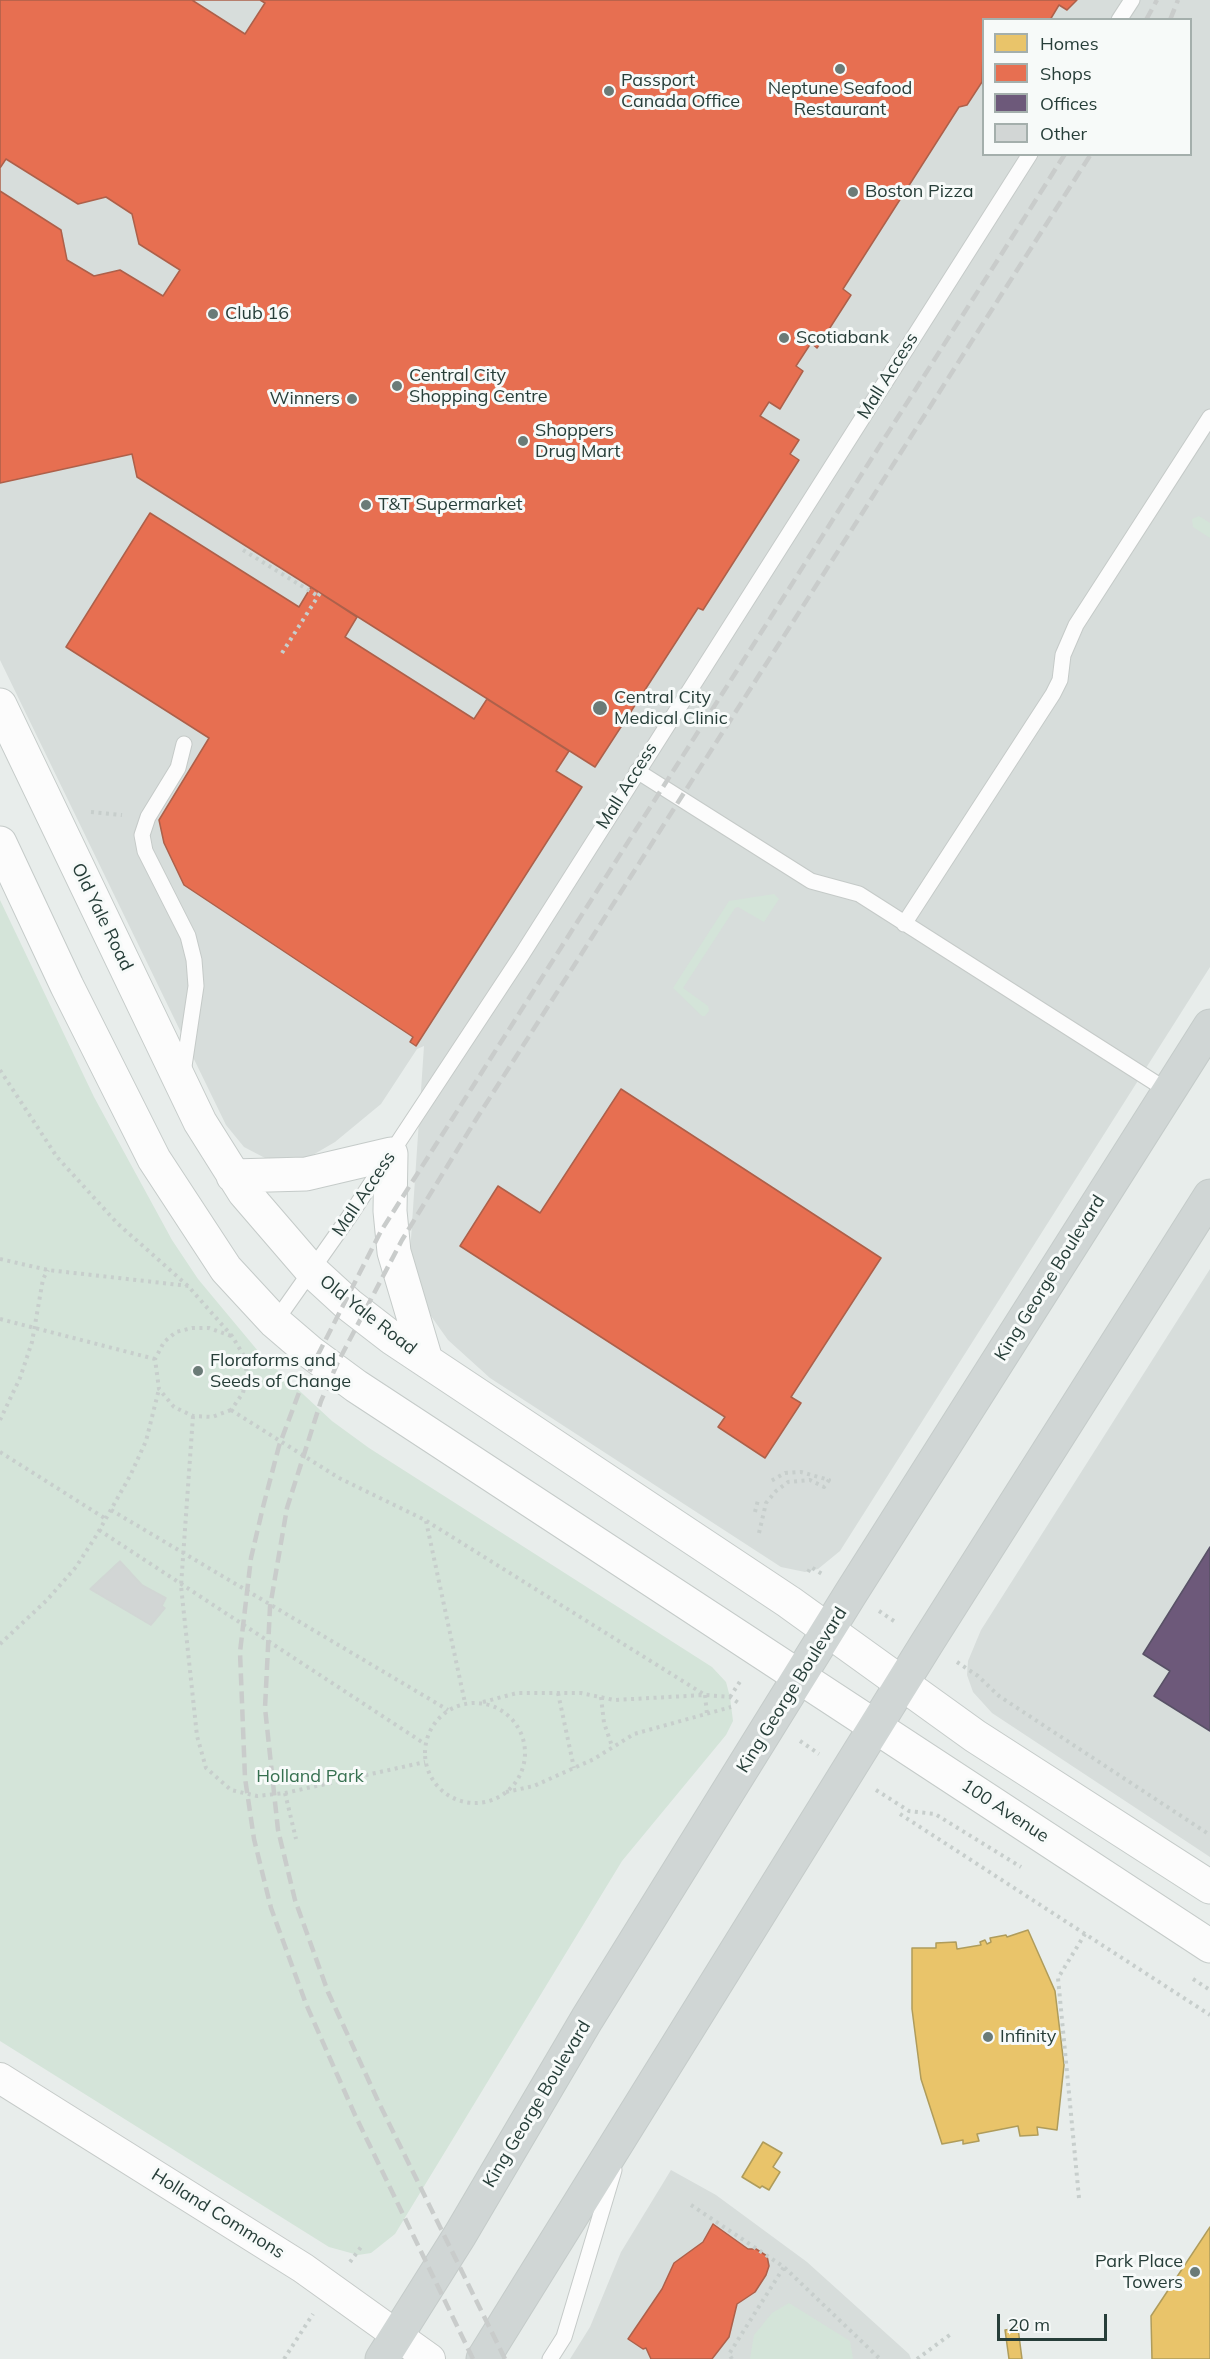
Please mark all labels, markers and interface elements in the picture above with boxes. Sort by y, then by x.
legend [982,18,1192,156]
text: Homes [1040,32,1099,55]
marker: Neptune Seafood Restaurant [833,62,847,76]
text: Shops [1040,62,1092,85]
place label: Passport Canada Office [621,70,740,112]
place label: Neptune Seafood Restaurant [768,78,912,121]
marker: Passport Canada Office [602,84,616,98]
text: Offices [1040,92,1097,115]
text: Other [1040,122,1087,145]
place label: Boston Pizza [865,181,973,203]
marker: Boston Pizza [846,185,860,199]
place label: Club 16 [225,303,289,325]
marker: Club 16 [206,307,220,321]
place label: Scotiabank [796,327,889,349]
street label: Mall Access [853,329,923,423]
marker: Scotiabank [777,331,791,345]
place label: Central City Shopping Centre [409,365,548,407]
marker: Central City Shopping Centre [390,379,404,393]
place label: Winners [269,388,340,410]
marker: Winners [345,392,359,406]
place label: Shoppers Drug Mart [535,420,620,462]
marker: Shoppers Drug Mart [516,434,530,448]
place label: T&T Supermarket [378,494,523,516]
marker: T&T Supermarket [359,498,373,512]
place label: Central City Medical Clinic [614,687,728,730]
marker: Central City Medical Clinic [591,699,609,717]
street label: Mall Access [592,739,662,833]
street label: Old Yale Road [67,860,137,974]
street label: Mall Access [328,1147,400,1241]
street label: King George Boulevard [990,1191,1110,1365]
street label: Old Yale Road [315,1270,421,1360]
place label: Floraforms and Seeds of Change [210,1350,351,1392]
marker: Floraforms and Seeds of Change [191,1364,205,1378]
street label: King George Boulevard [732,1603,852,1777]
park label: Holland Park [256,1766,364,1788]
street label: 100 Avenue [957,1775,1053,1847]
street label: King George Boulevard [479,2017,595,2191]
place label: Infinity [1000,2026,1056,2048]
marker: Infinity [981,2030,995,2044]
street label: Holland Commons [147,2164,289,2264]
place label: Park Place Towers [1095,2251,1183,2294]
marker: Park Place Towers [1188,2265,1202,2279]
scale bar [1000,2302,1110,2340]
text: 20 m [1008,2313,1050,2336]

